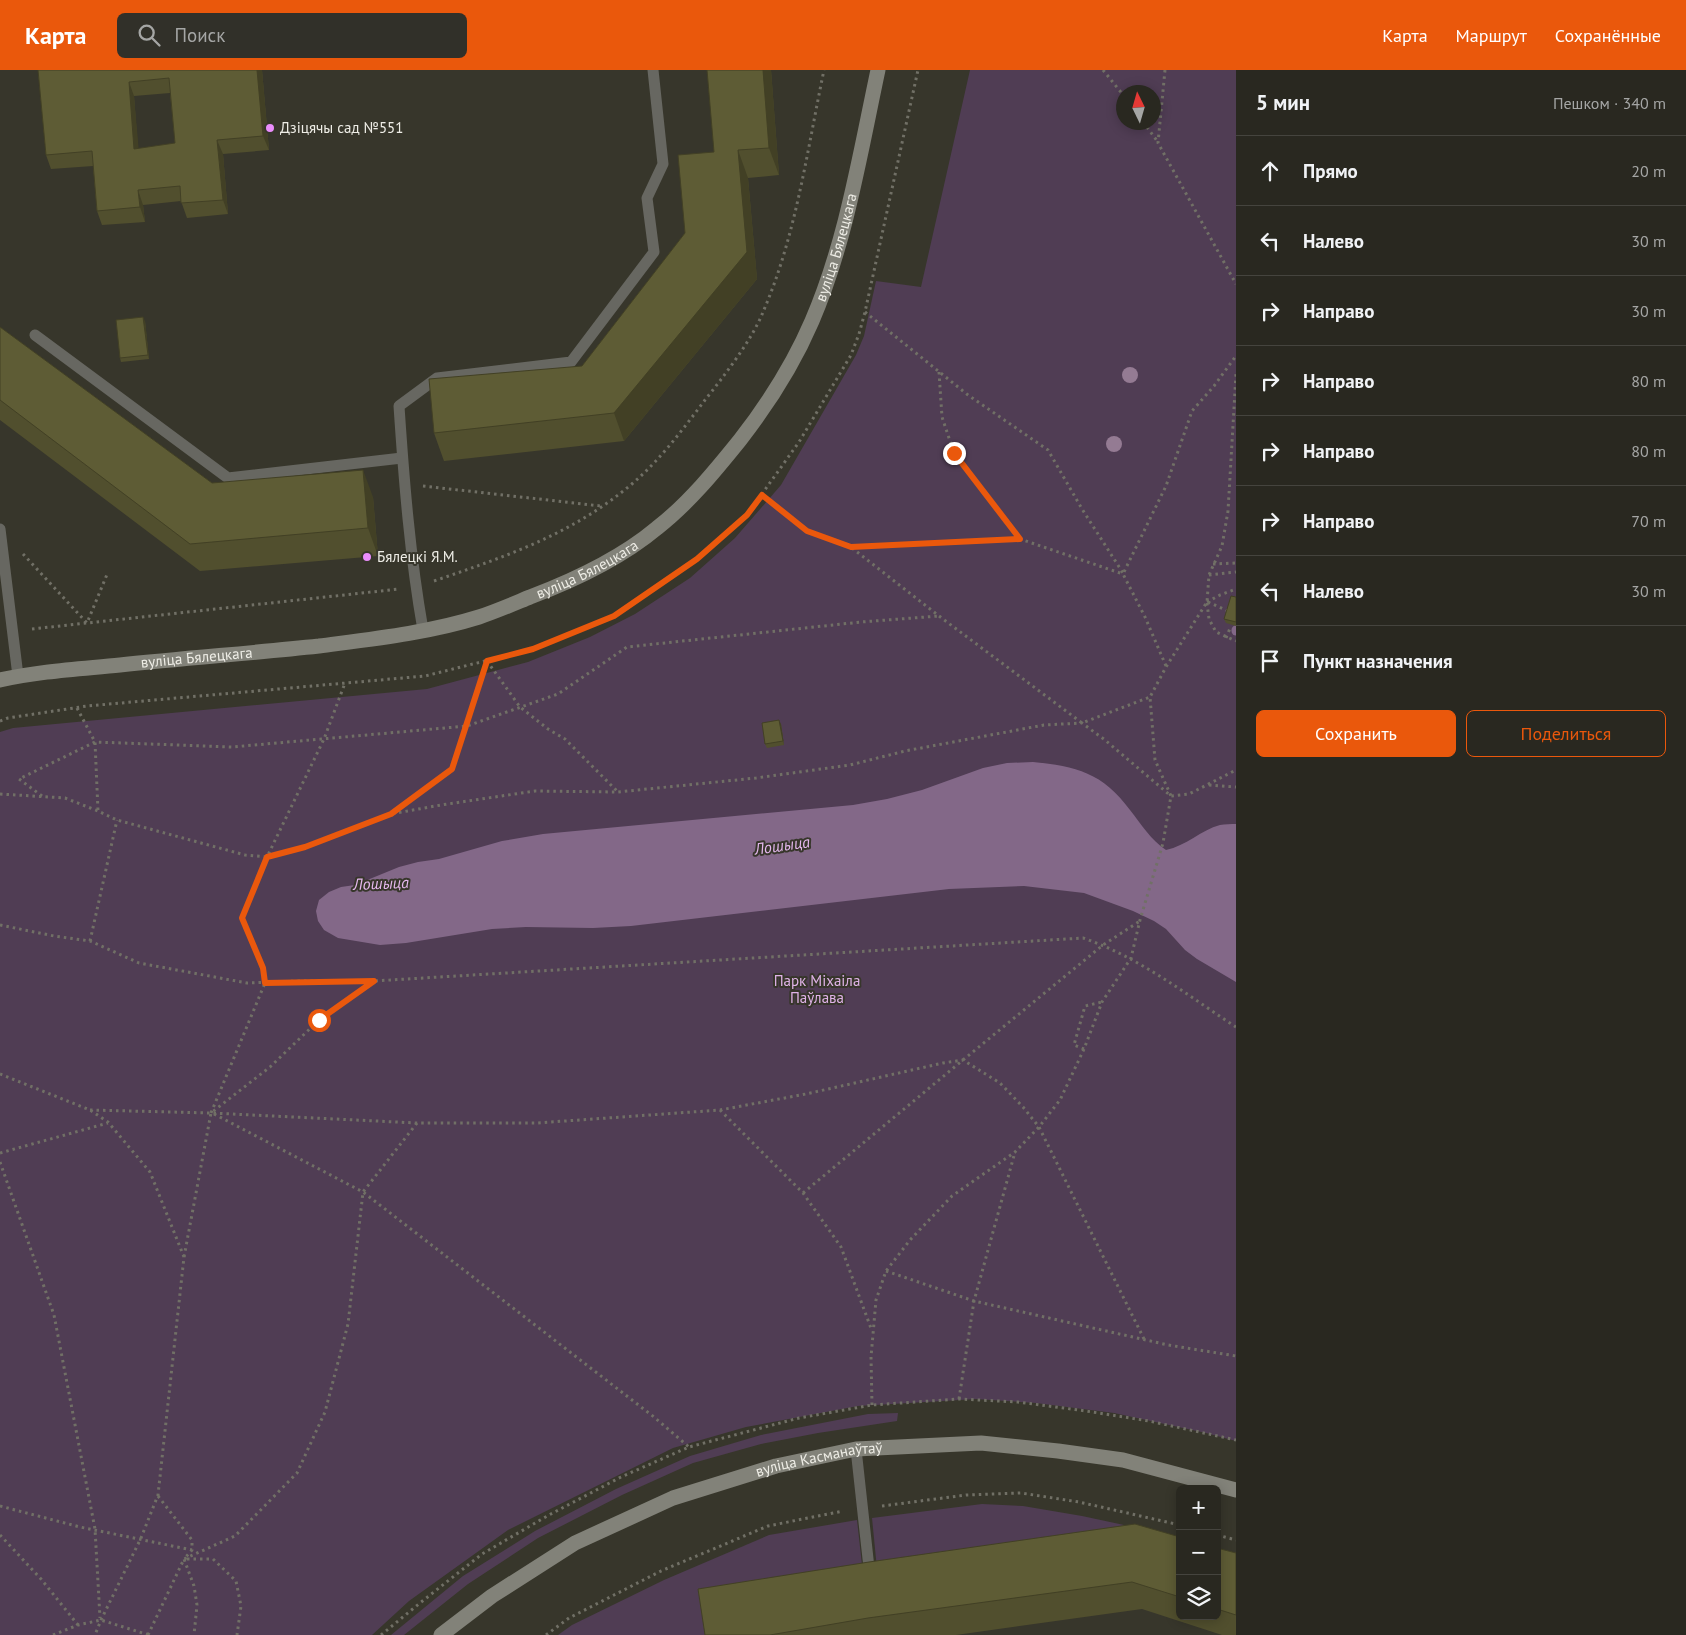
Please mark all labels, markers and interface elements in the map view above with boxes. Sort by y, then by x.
search box [117,13,467,58]
text: Карта [25,20,87,51]
icon: search [135,21,163,49]
text: Поиск [175,23,225,47]
text: Карта [1382,24,1428,47]
text: Маршрут [1456,24,1527,47]
text: Сохранённые [1555,24,1661,47]
north arrow [1116,85,1161,130]
text: 5 мин [1256,89,1310,116]
text: Пешком · 340 m [1553,93,1666,113]
place label: Дзіцячы сад №551 [280,118,403,137]
marker: Дзіцячы сад №551 [264,122,276,134]
icon: ahead [1256,157,1284,185]
text: Прямо [1303,159,1358,183]
text: 20 m [1631,161,1666,181]
street label: вуліца Бялецкага [811,191,861,304]
icon: left [1256,227,1284,255]
text: Налево [1303,229,1364,253]
text: 30 m [1631,231,1666,251]
icon: right [1256,297,1284,325]
text: Направо [1303,299,1374,323]
text: 30 m [1631,301,1666,321]
icon: right [1256,367,1284,395]
text: Направо [1303,369,1374,393]
text: 80 m [1631,371,1666,391]
icon: right [1256,437,1284,465]
text: Направо [1303,439,1374,463]
text: 80 m [1631,441,1666,461]
route end [943,442,966,465]
icon: right [1256,507,1284,535]
text: Направо [1303,509,1374,533]
text: 70 m [1631,511,1666,531]
street label: вуліца Бялецкага [533,535,642,603]
place label: Бялецкі Я.М. [377,547,458,566]
marker: Бялецкі Я.М. [361,551,373,563]
icon: left [1256,577,1284,605]
text: Налево [1303,579,1364,603]
text: 30 m [1631,581,1666,601]
street label: вуліца Бялецкага [140,643,253,672]
icon: arrive [1256,647,1284,675]
text: Пункт назначения [1303,649,1453,673]
button: Сохранить [1256,710,1456,757]
button: Поделиться [1466,710,1666,757]
water label: Лошыца [752,831,811,859]
water label: Лошыца [352,872,409,894]
park label: Парк Міхаіла Паўлава [774,971,860,1007]
route start [308,1009,331,1032]
street label: вуліца Касманаўтаў [753,1438,883,1481]
map controls [1176,1485,1221,1620]
button: + [1176,1485,1221,1530]
button: − [1176,1530,1221,1575]
button: layers [1176,1575,1221,1620]

